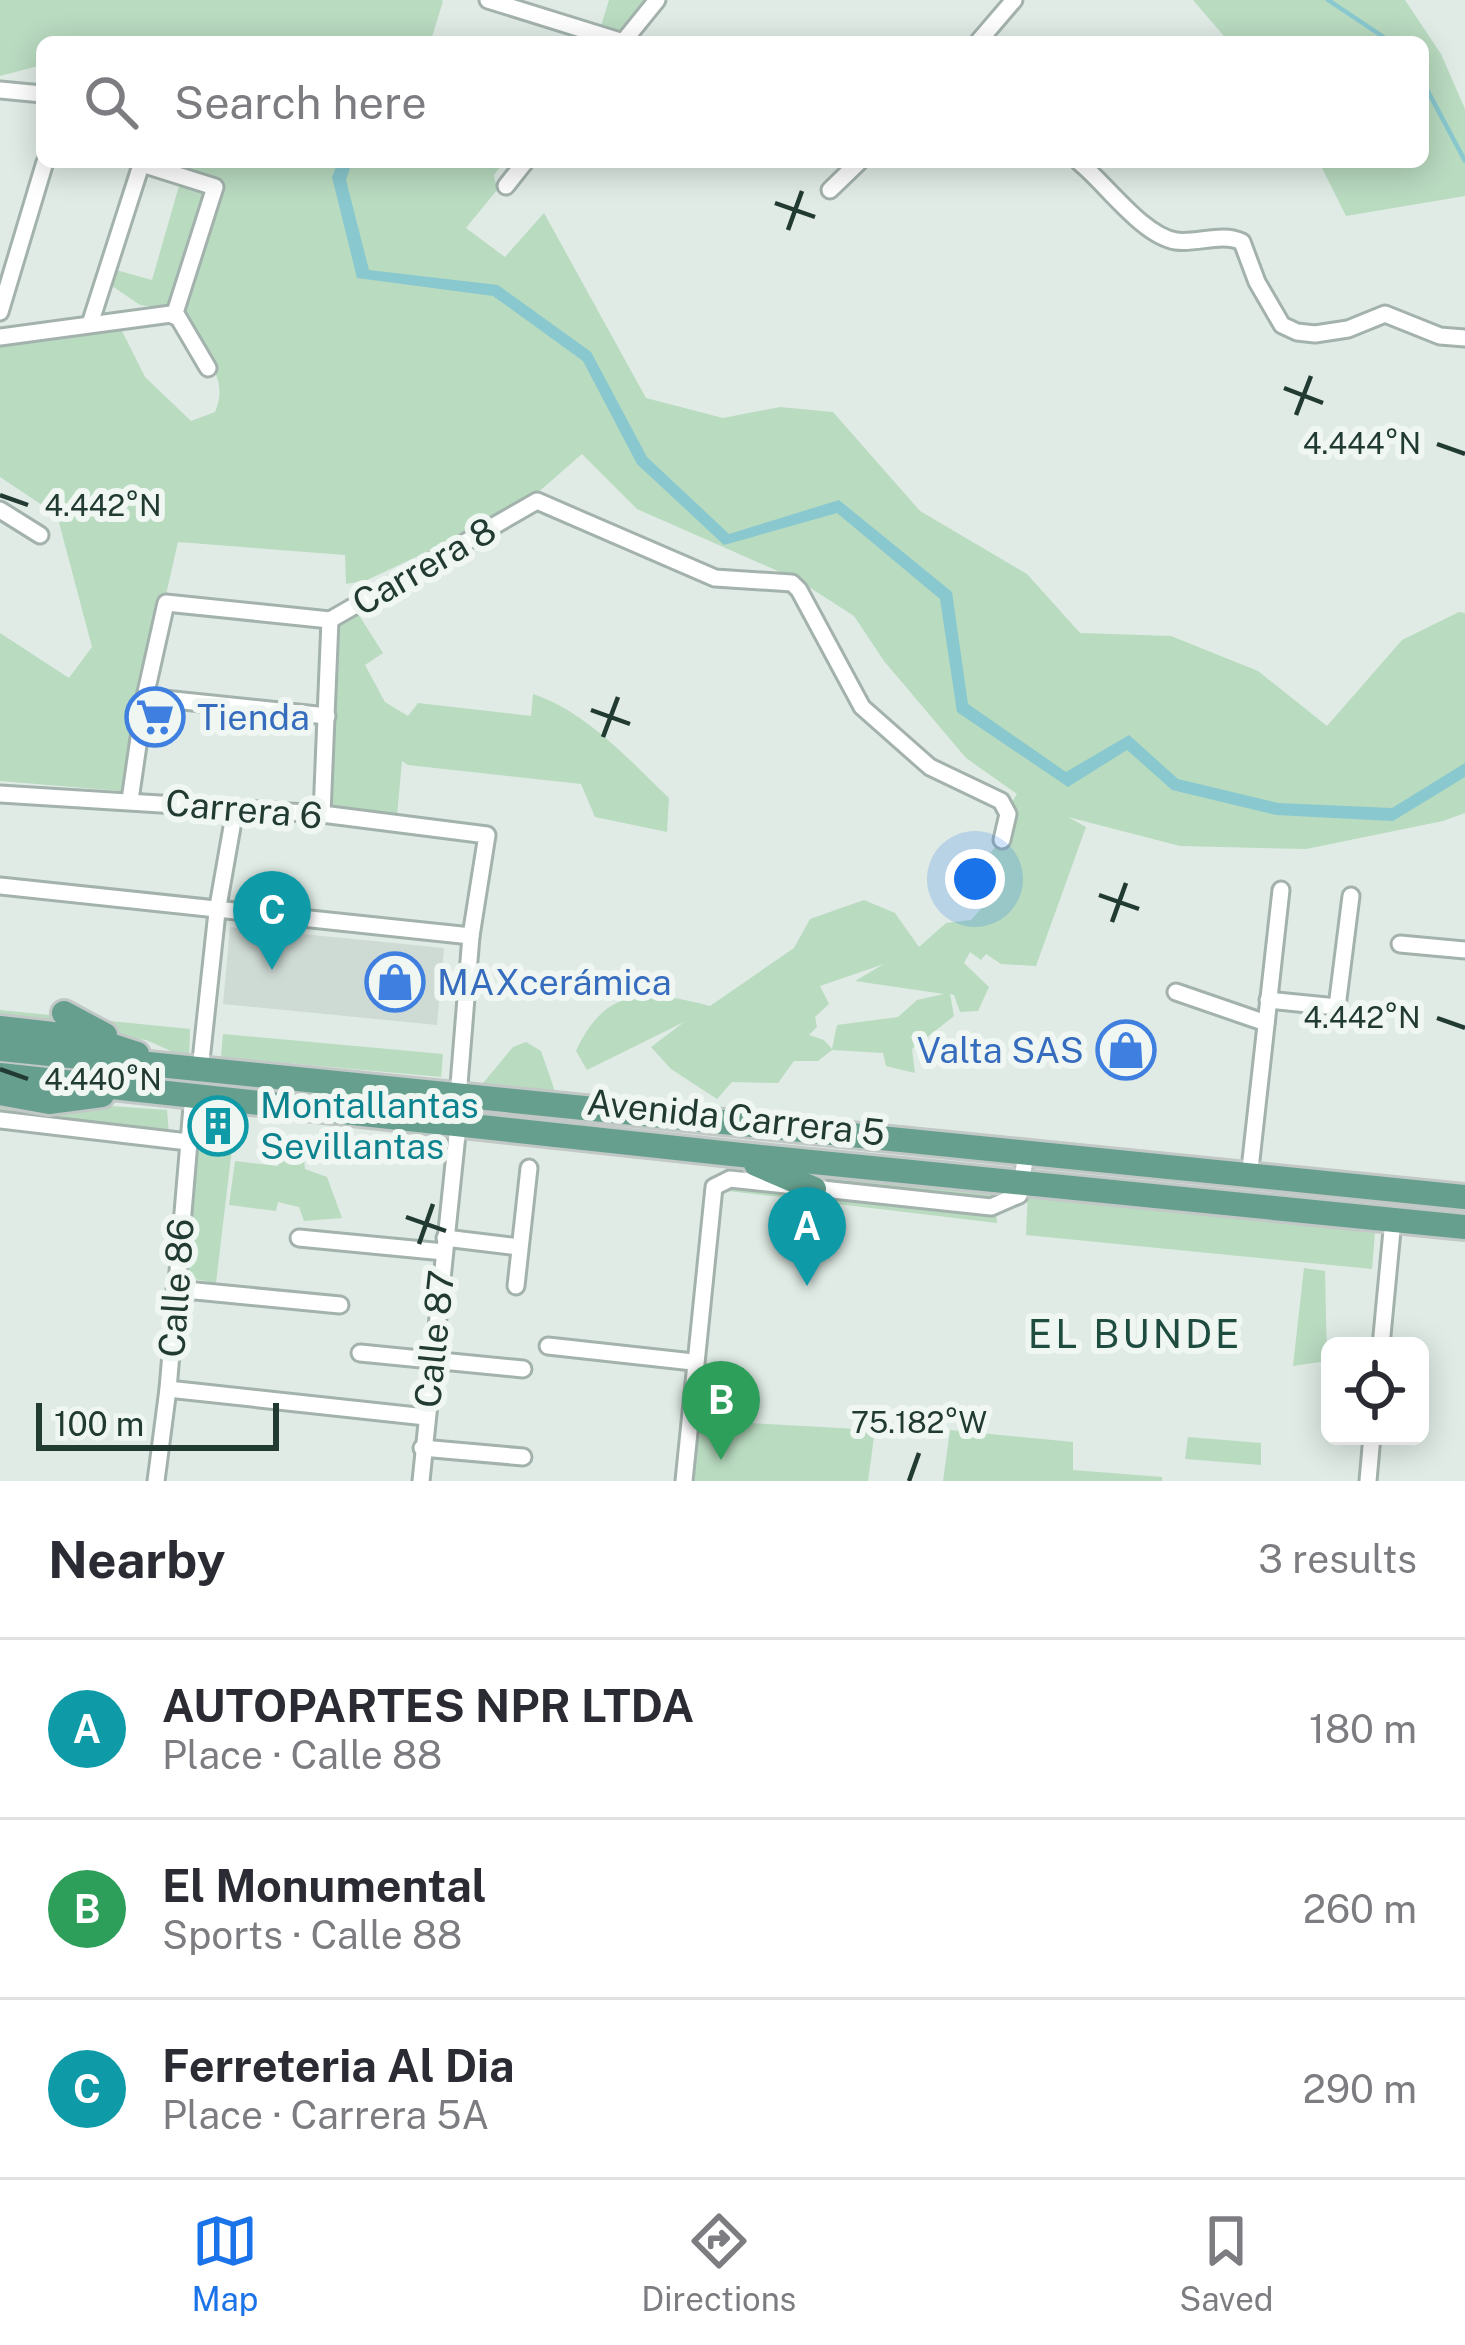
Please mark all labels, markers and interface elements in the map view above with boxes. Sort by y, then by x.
search box [36,36,1429,168]
icon: search [78,69,144,135]
text: Search here [174,76,427,129]
text: 4.444°N [1303,425,1421,461]
text: 4.442°N [44,487,162,523]
street label: Carrera 8 [345,508,503,624]
supermarket icon: Tienda [124,686,186,748]
place label: Tienda [197,696,310,738]
street label: Carrera 6 [164,781,324,837]
your location [945,849,1005,909]
pin: C [233,871,311,970]
shop icon: MAXcerámica [364,951,426,1013]
place label: MAXcerámica [437,961,672,1003]
text: 4.442°N [1303,999,1421,1035]
shop icon: Valta SAS [1095,1019,1157,1081]
place label: Valta SAS [917,1029,1084,1071]
text: 4.440°N [44,1061,162,1097]
street label: Avenida Carrera 5 [585,1080,887,1154]
place label: Montallantas Sevillantas [260,1084,479,1167]
building icon: Montallantas Sevillantas [187,1095,249,1157]
pin: A [768,1187,846,1286]
street label: Calle 86 [150,1217,202,1359]
street label: Calle 87 [406,1268,462,1410]
district label: EL BUNDE [1028,1311,1242,1357]
map controls [1321,1337,1429,1445]
button: locate [1321,1337,1429,1445]
pin: B [682,1361,760,1460]
scale bar [36,1397,279,1450]
text: 75.182°W [851,1404,987,1440]
text: 100 m [54,1405,144,1443]
text: Nearby [48,1530,225,1589]
text: 3 results [1258,1536,1417,1582]
text: AUTOPARTES NPR LTDA [162,1679,694,1732]
text: A [73,1706,101,1752]
text: 180 m [1309,1706,1417,1752]
text: Place · Calle 88 [162,1732,442,1778]
text: El Monumental [162,1859,486,1912]
text: B [74,1886,100,1932]
text: 260 m [1303,1886,1417,1932]
text: Sports · Calle 88 [162,1912,462,1958]
text: Ferreteria Al Dia [162,2039,515,2092]
text: C [73,2066,101,2112]
text: 290 m [1303,2066,1417,2112]
text: Place · Carrera 5A [162,2092,489,2138]
tab: Map [191,2208,258,2318]
tab: Directions [641,2208,796,2318]
tab: Saved [1179,2208,1274,2318]

